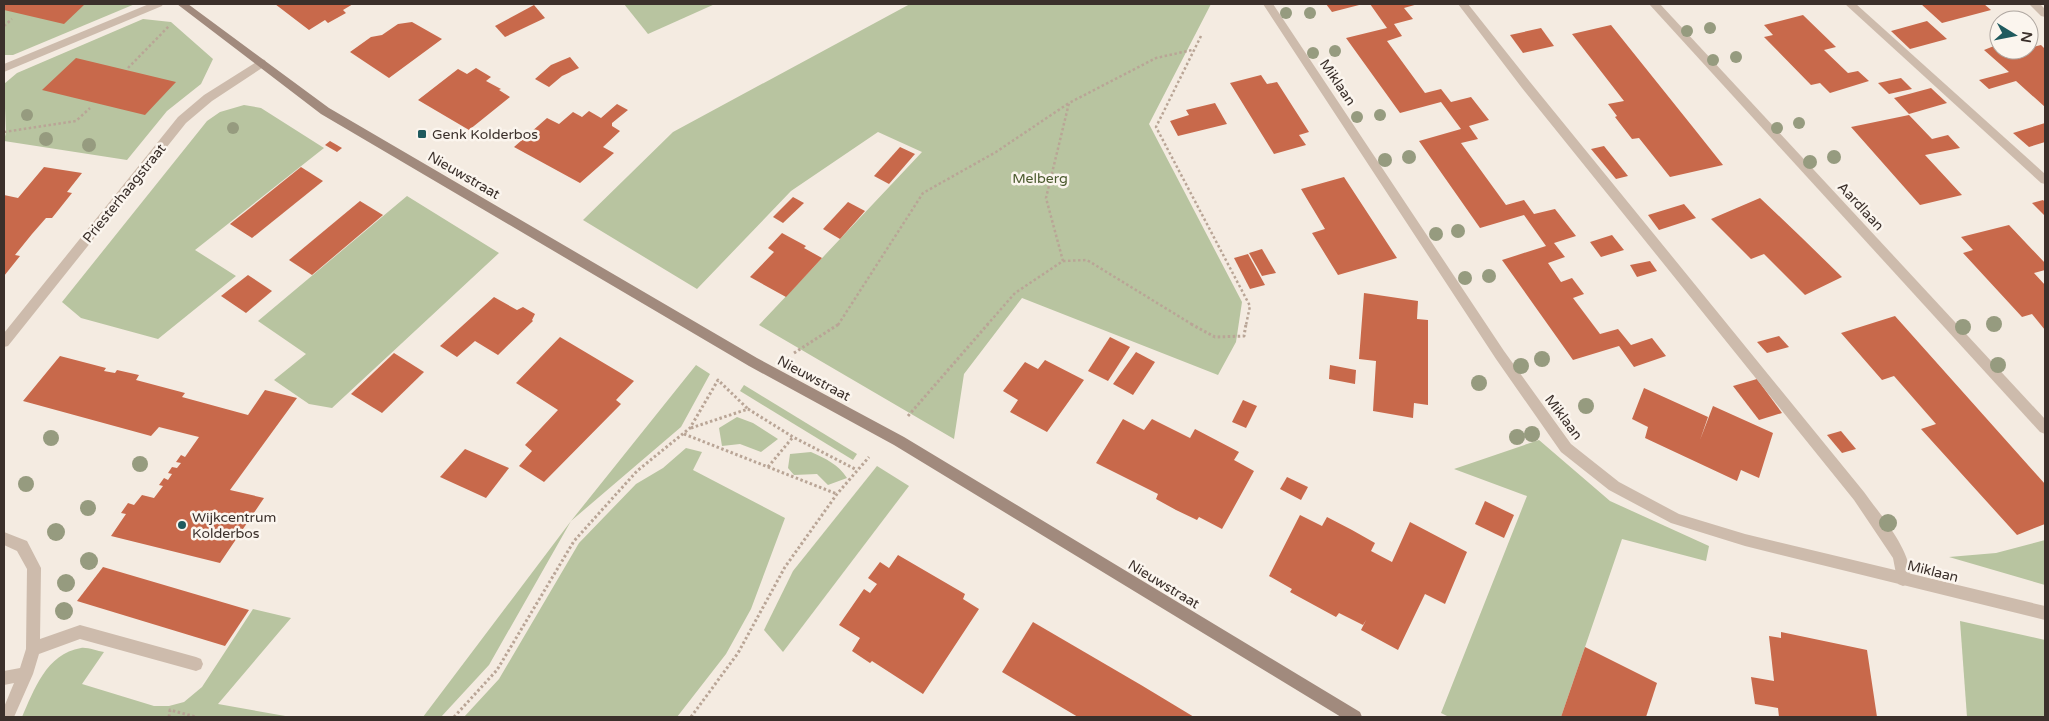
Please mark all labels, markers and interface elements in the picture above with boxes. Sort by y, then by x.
north arrow [1989,10,2039,60]
text: N [2017,30,2036,44]
street label: Miklaan [1316,56,1359,109]
place label: Genk Kolderbos [432,126,538,143]
marker: Genk Kolderbos [416,128,428,140]
street label: Priesterhaagstraat [79,140,170,246]
street label: Nieuwstraat [425,148,503,203]
park label: Melberg [1012,170,1068,187]
street label: Aardlaan [1834,179,1887,234]
street label: Nieuwstraat [774,352,854,405]
street label: Miklaan [1541,391,1586,443]
place label: Wijkcentrum Kolderbos [192,509,276,542]
marker: Wijkcentrum Kolderbos [176,519,188,531]
street label: Nieuwstraat [1125,556,1203,613]
street label: Miklaan [1905,557,1960,586]

